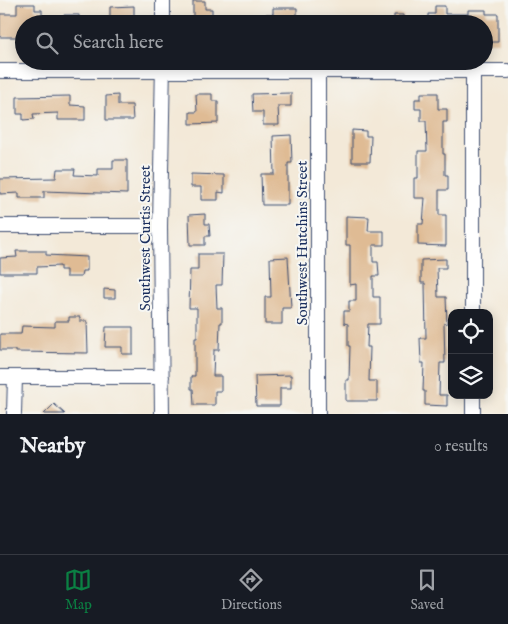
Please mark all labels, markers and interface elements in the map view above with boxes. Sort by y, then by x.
search box [15,15,493,70]
icon: search [33,29,61,57]
text: Search here [73,31,164,55]
street label: Southwest Hutchins Street [293,161,312,325]
street label: Southwest Curtis Street [136,165,155,311]
map controls [448,309,493,399]
button: locate [448,309,493,354]
button: layers [448,354,493,399]
text: Nearby [20,433,85,460]
text: 0 results [434,437,488,457]
tab: Map [64,566,92,614]
tab: Directions [221,566,282,614]
tab: Saved [411,566,444,614]

